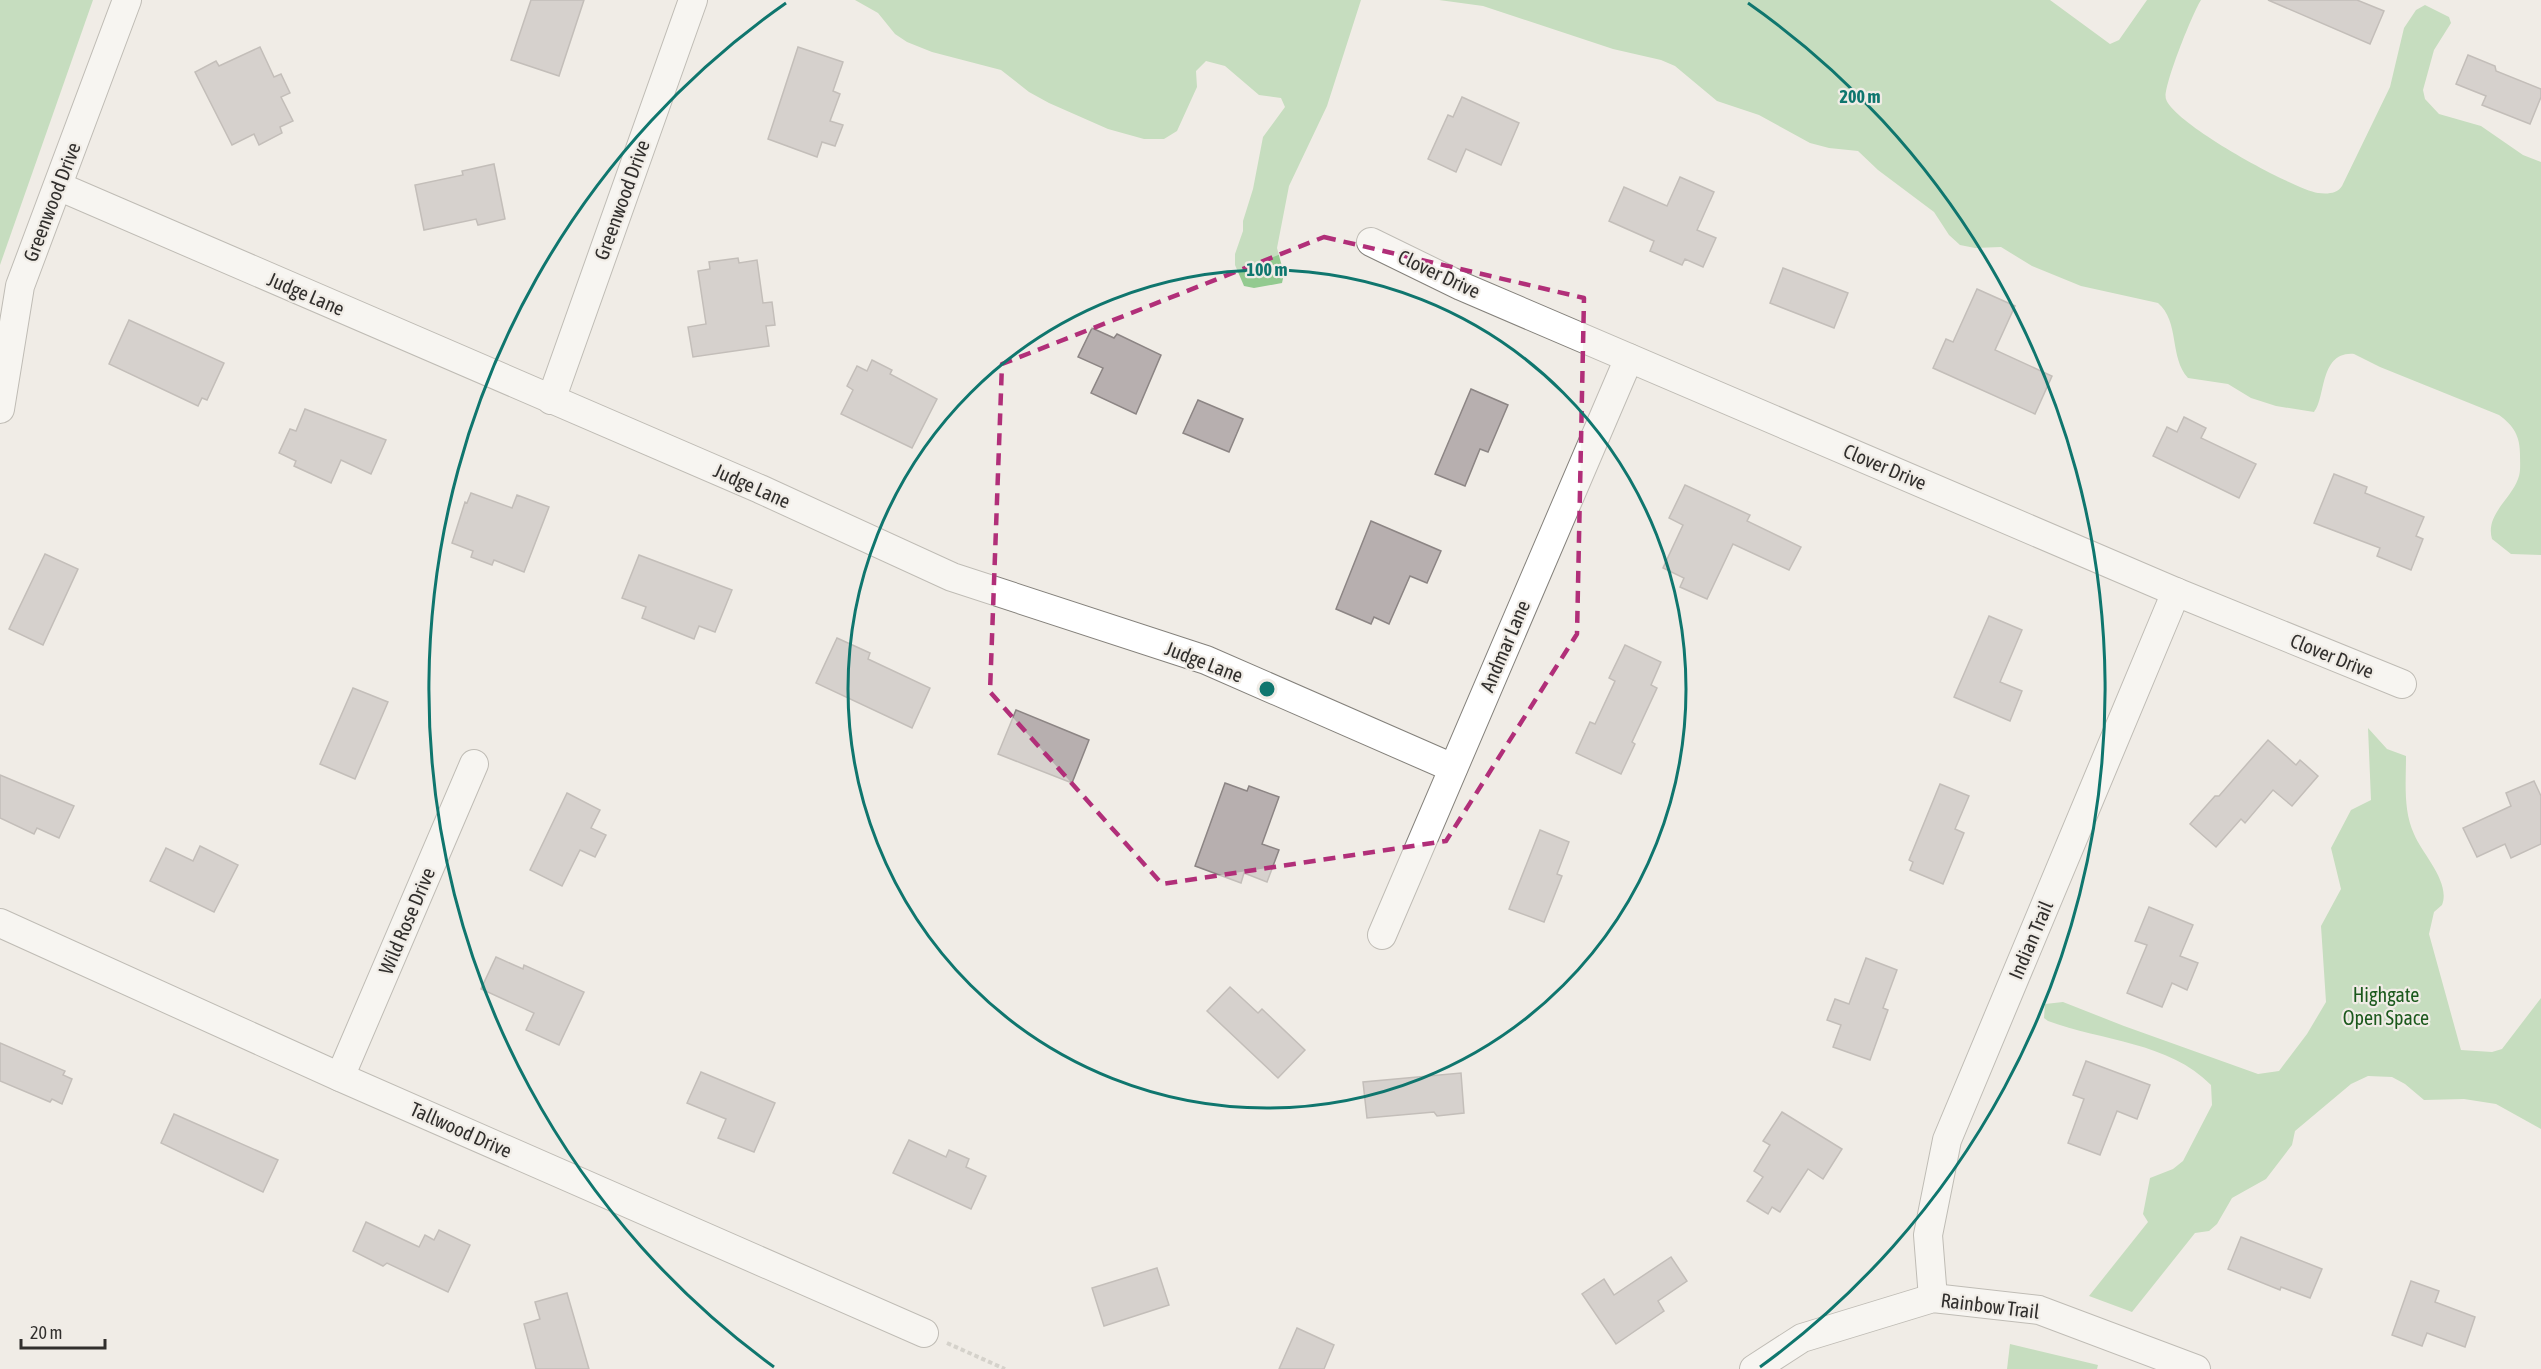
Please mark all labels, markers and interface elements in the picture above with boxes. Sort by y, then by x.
text: 200 m [1840,86,1880,107]
street label: Greenwood Drive [589,137,654,263]
street label: Greenwood Drive [18,139,85,265]
street label: Clover Drive [1395,245,1484,303]
text: 100 m [1247,259,1287,280]
street label: Judge Lane [264,267,348,320]
street label: Clover Drive [1840,439,1930,494]
street label: Judge Lane [710,458,794,513]
street label: Andmar Lane [1475,597,1534,695]
street label: Clover Drive [2287,628,2377,683]
street label: Judge Lane [1162,636,1246,687]
centre of rings [1257,679,1277,699]
street label: Wild Rose Drive [374,864,439,978]
street label: Indian Trail [2004,897,2058,982]
park label: Highgate Open Space [2343,983,2429,1029]
street label: Tallwood Drive [407,1097,516,1162]
street label: Rainbow Trail [1939,1288,2041,1323]
scale bar [21,1312,105,1350]
text: 20 m [30,1322,62,1343]

